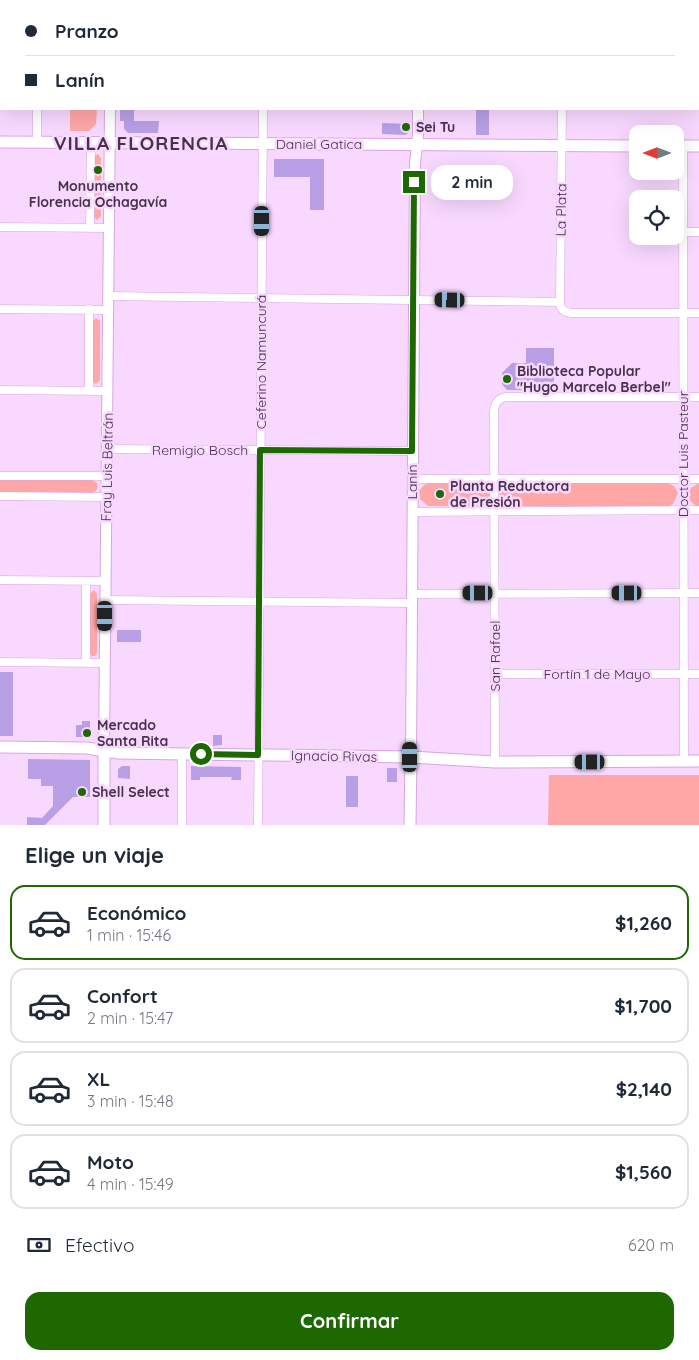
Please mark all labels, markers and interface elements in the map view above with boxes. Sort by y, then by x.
text: Pranzo [55,19,119,43]
text: Lanín [55,68,105,92]
place label: Sei Tu [416,118,455,136]
marker: Sei Tu [400,121,412,133]
north arrow [629,125,684,180]
map controls [629,125,684,245]
district label: VILLA FLORENCIA [54,131,228,155]
street label: Daniel Gatica [276,135,362,153]
marker: Monumento Florencia Ochagavía [92,164,104,176]
callout: 2 min [432,164,514,200]
route end [403,171,425,193]
text: 2 min [451,172,493,192]
place label: Monumento Florencia Ochagavía [29,177,167,211]
street label: La Plata [552,183,570,237]
button: locate [629,190,684,245]
car [254,206,269,236]
car [434,292,465,308]
street label: Ceferino Namuncurá [252,295,270,429]
place label: Biblioteca Popular "Hugo Marcelo Berbel" [517,362,671,396]
marker: Biblioteca Popular "Hugo Marcelo Berbel" [501,373,513,385]
street label: Doctor Luis Pasteur [674,390,692,517]
street label: Fray Luis Beltrán [97,412,117,522]
street label: Remigio Bosch [152,441,248,459]
street label: Lanín [403,464,421,500]
place label: Planta Reductora de Presión [450,477,569,511]
marker: Planta Reductora de Presión [434,488,446,500]
car [463,586,493,601]
car [612,586,642,601]
car [97,601,112,631]
street label: San Rafael [486,621,504,691]
street label: Fortín 1 de Mayo [544,665,650,683]
place label: Mercado Santa Rita [97,716,168,750]
marker: Mercado Santa Rita [81,727,93,739]
car [402,742,417,772]
route start [190,743,212,765]
street label: Ignacio Rivas [291,746,377,766]
car [575,755,605,770]
place label: Shell Select [92,783,170,801]
marker: Shell Select [76,786,88,798]
text: Elige un viaje [25,841,164,869]
icon: car [27,900,72,945]
text: Económico [87,901,186,925]
text: $1,260 [615,911,672,935]
text: 1 min · 15:46 [87,925,171,945]
icon: car [27,983,72,1028]
text: Confort [87,984,158,1008]
text: $1,700 [614,994,672,1018]
text: 2 min · 15:47 [87,1008,173,1028]
icon: car [27,1066,72,1111]
text: XL [87,1067,110,1091]
text: $2,140 [616,1077,672,1101]
text: 3 min · 15:48 [87,1091,174,1111]
icon: car [27,1149,72,1194]
text: Moto [87,1150,134,1174]
text: $1,560 [615,1160,672,1184]
text: 4 min · 15:49 [87,1174,174,1194]
icon: cash [25,1231,53,1259]
text: Efectivo [65,1233,134,1257]
text: 620 m [628,1235,674,1255]
button: Confirmar [25,1292,674,1350]

